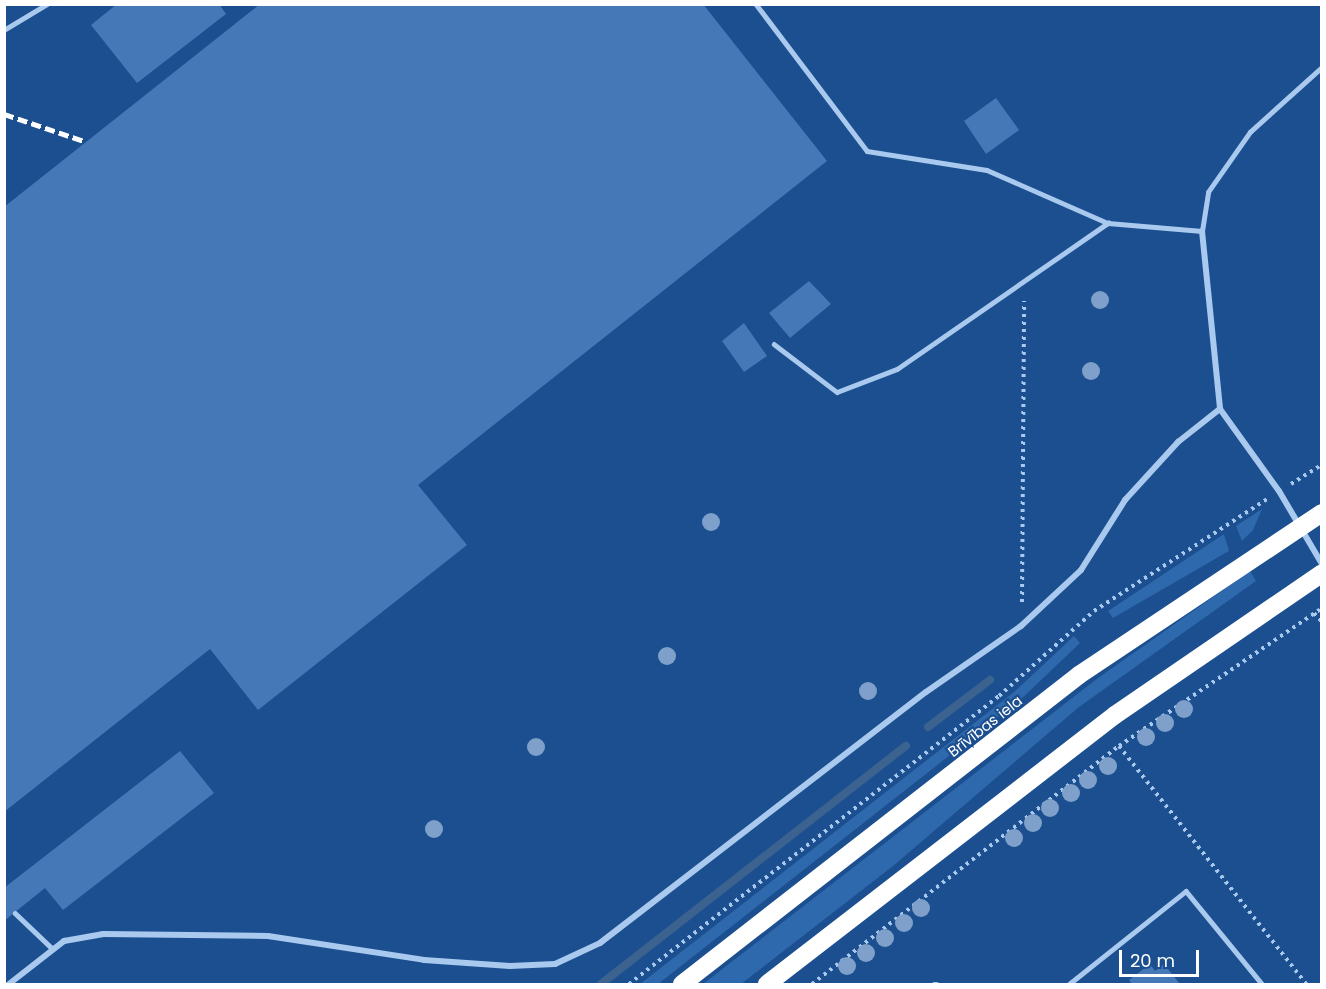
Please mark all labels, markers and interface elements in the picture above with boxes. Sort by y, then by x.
street label: Brīvības iela [944,691,1026,761]
scale bar [1122,938,1202,976]
text: 20 m [1130,948,1175,973]

